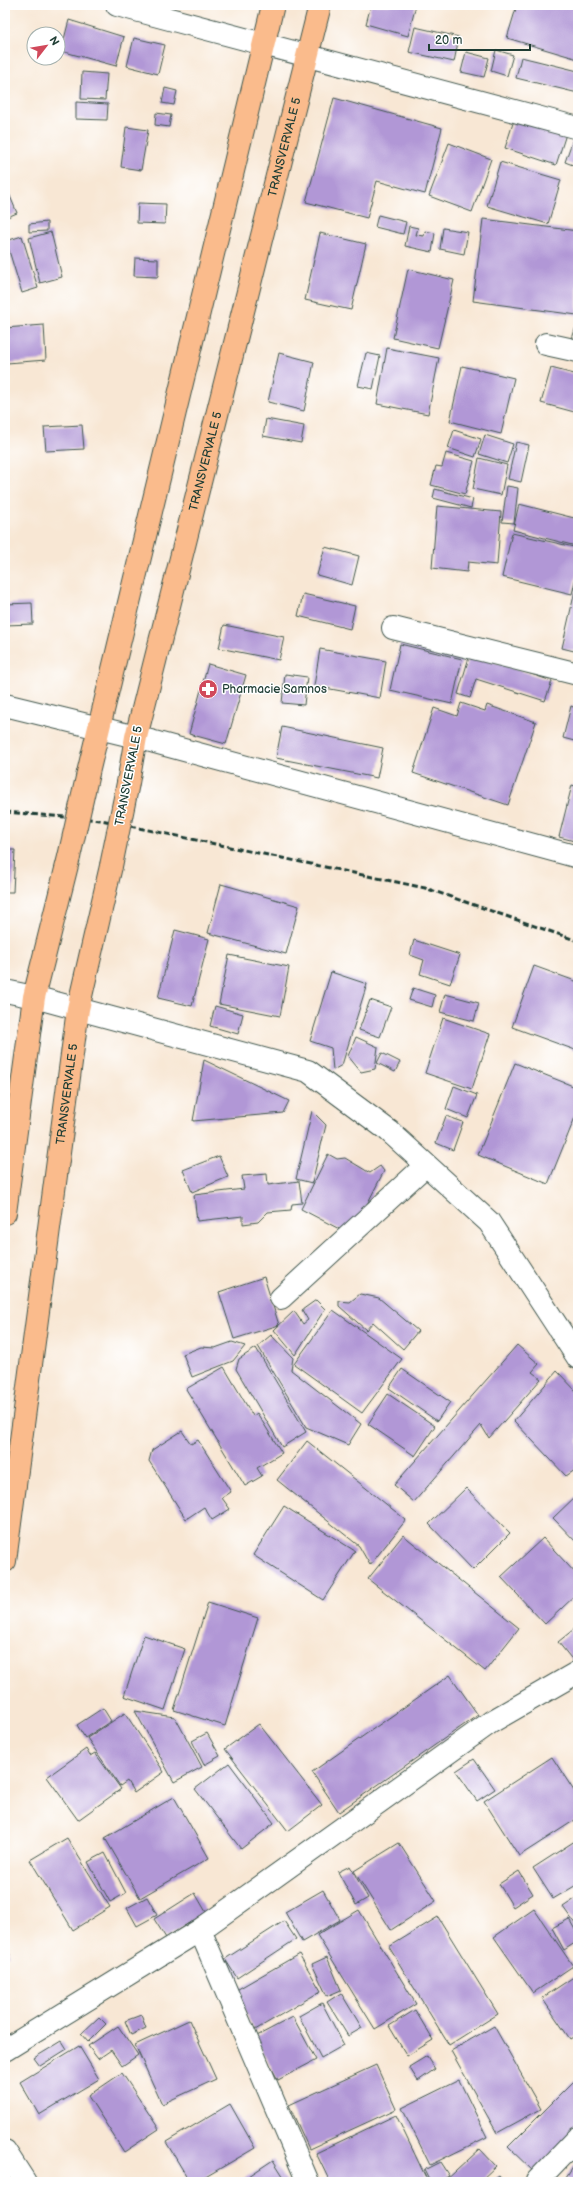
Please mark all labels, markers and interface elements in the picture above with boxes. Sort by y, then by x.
north arrow [26,26,66,66]
scale bar [429,26,530,52]
text: 20 m [435,33,462,48]
text: N [46,34,62,48]
street label: TRANSVERVALE 5 [265,96,304,198]
street label: TRANSVERVALE 5 [186,410,225,513]
pharmacy icon: Pharmacie Samnos [197,678,219,700]
place label: Pharmacie Samnos [222,682,327,697]
street label: TRANSVERVALE 5 [112,724,146,827]
street label: TRANSVERVALE 5 [53,1042,81,1146]

